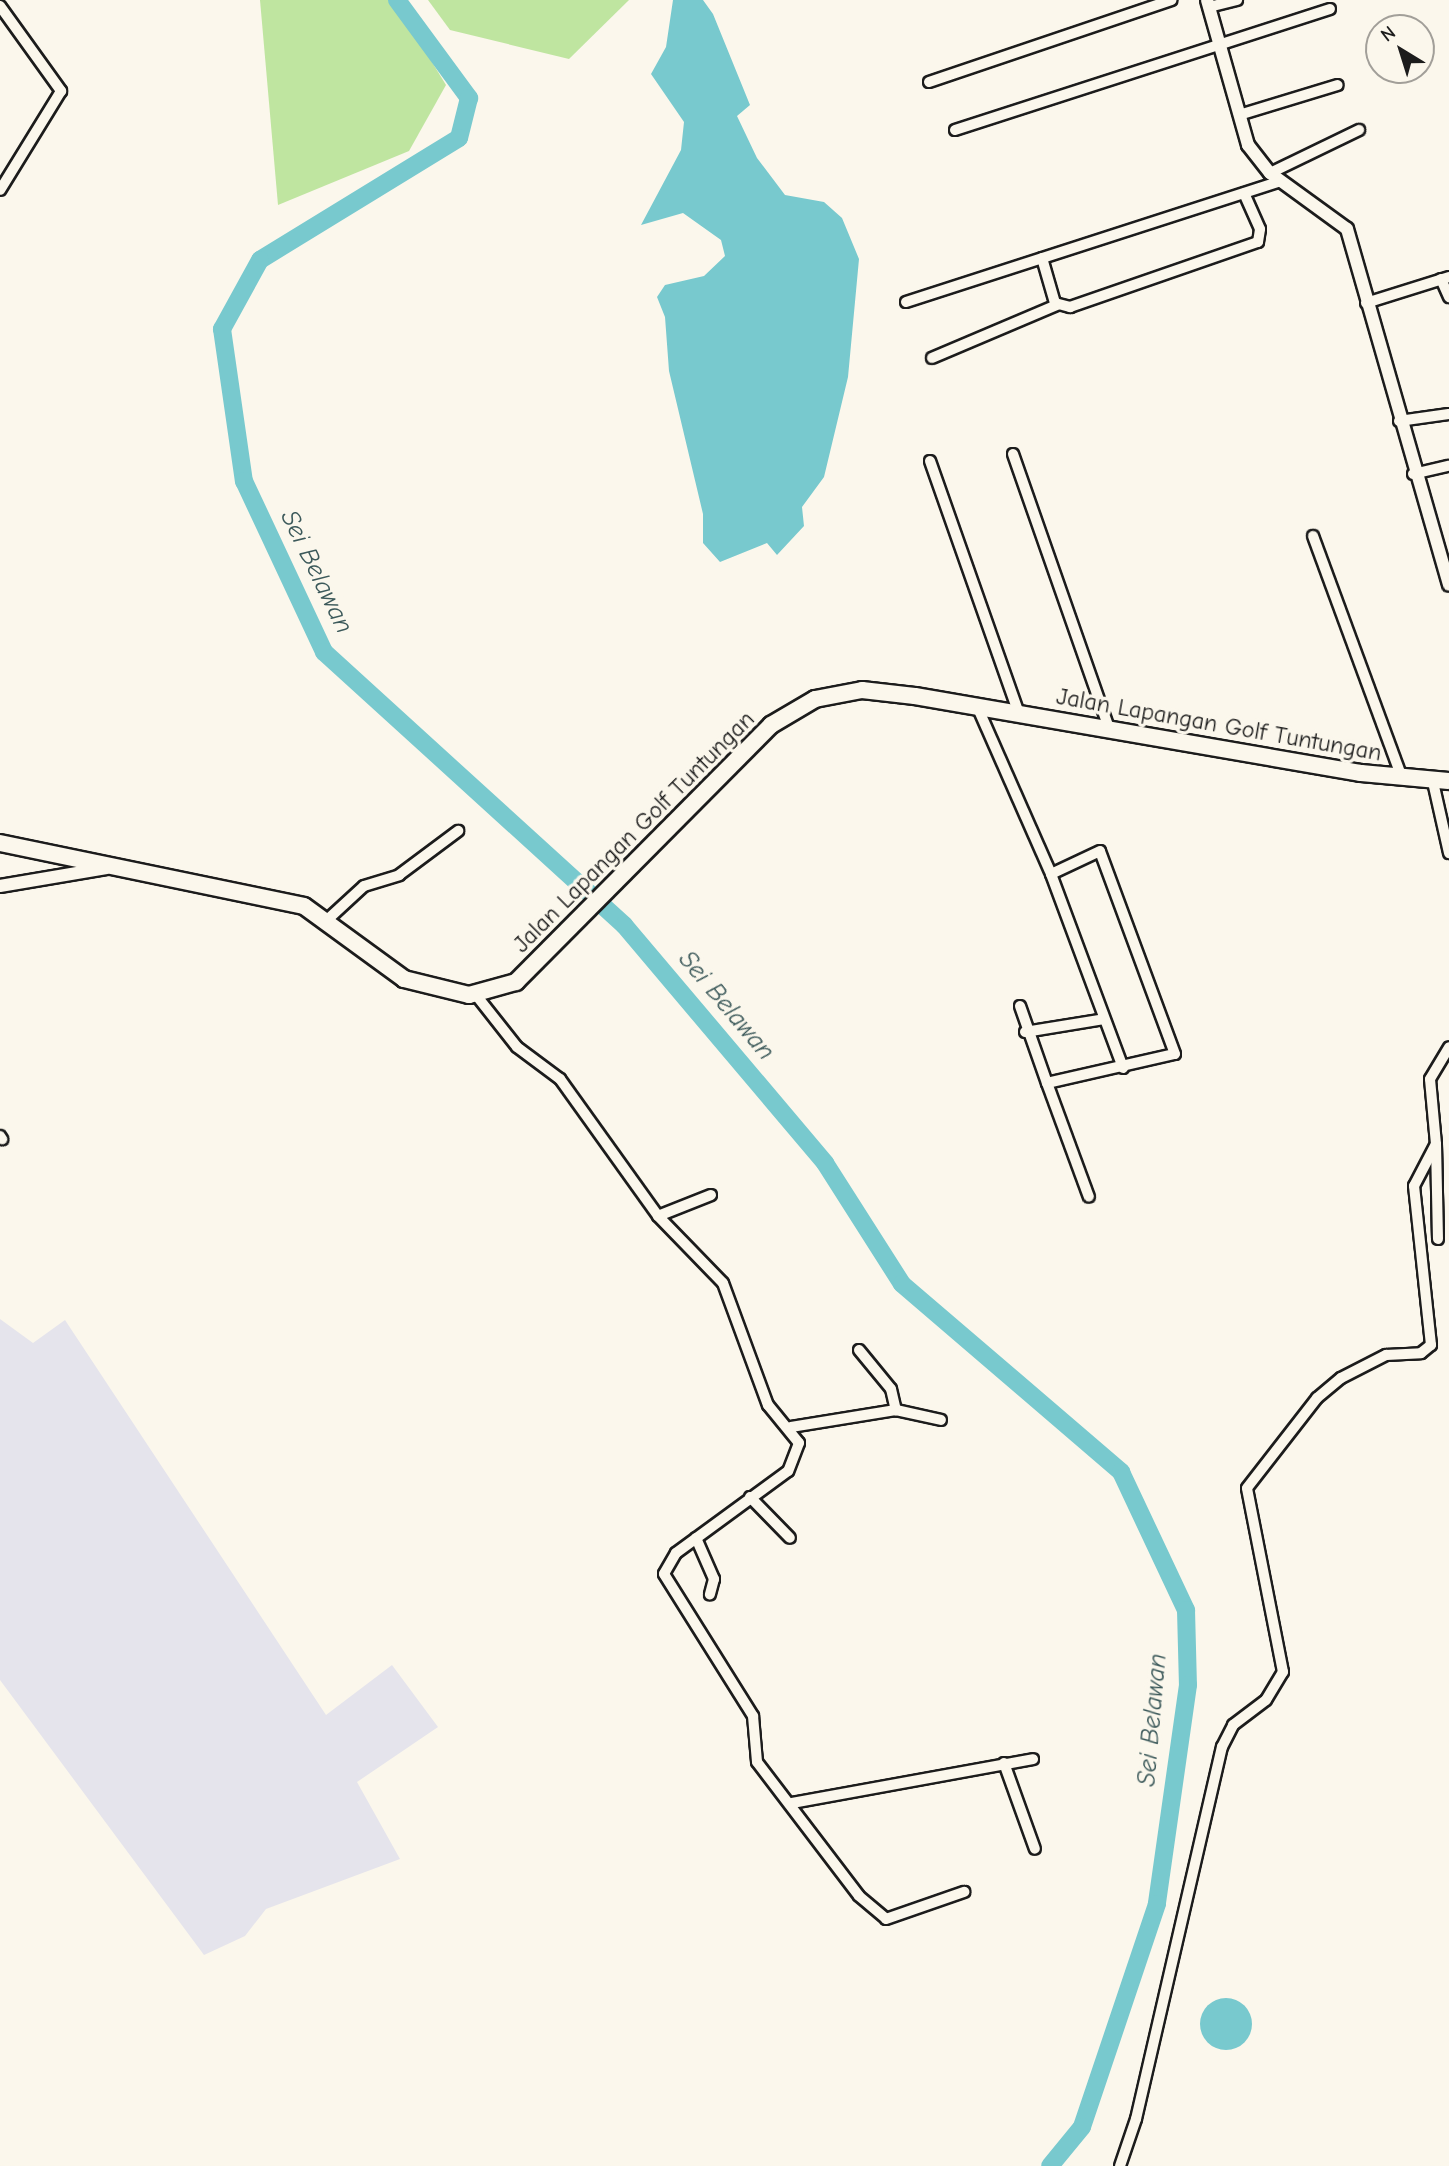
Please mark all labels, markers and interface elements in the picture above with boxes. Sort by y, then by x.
north arrow [1365,14,1435,84]
text: N [1377,22,1400,47]
water label: Sei Belawan [273,505,359,639]
street label: Jalan Lapangan Golf Tuntungan [1054,682,1384,768]
street label: Jalan Lapangan Golf Tuntungan [507,705,761,959]
water label: Sei Belawan [671,945,781,1067]
water label: Sei Belawan [1132,1652,1174,1788]

